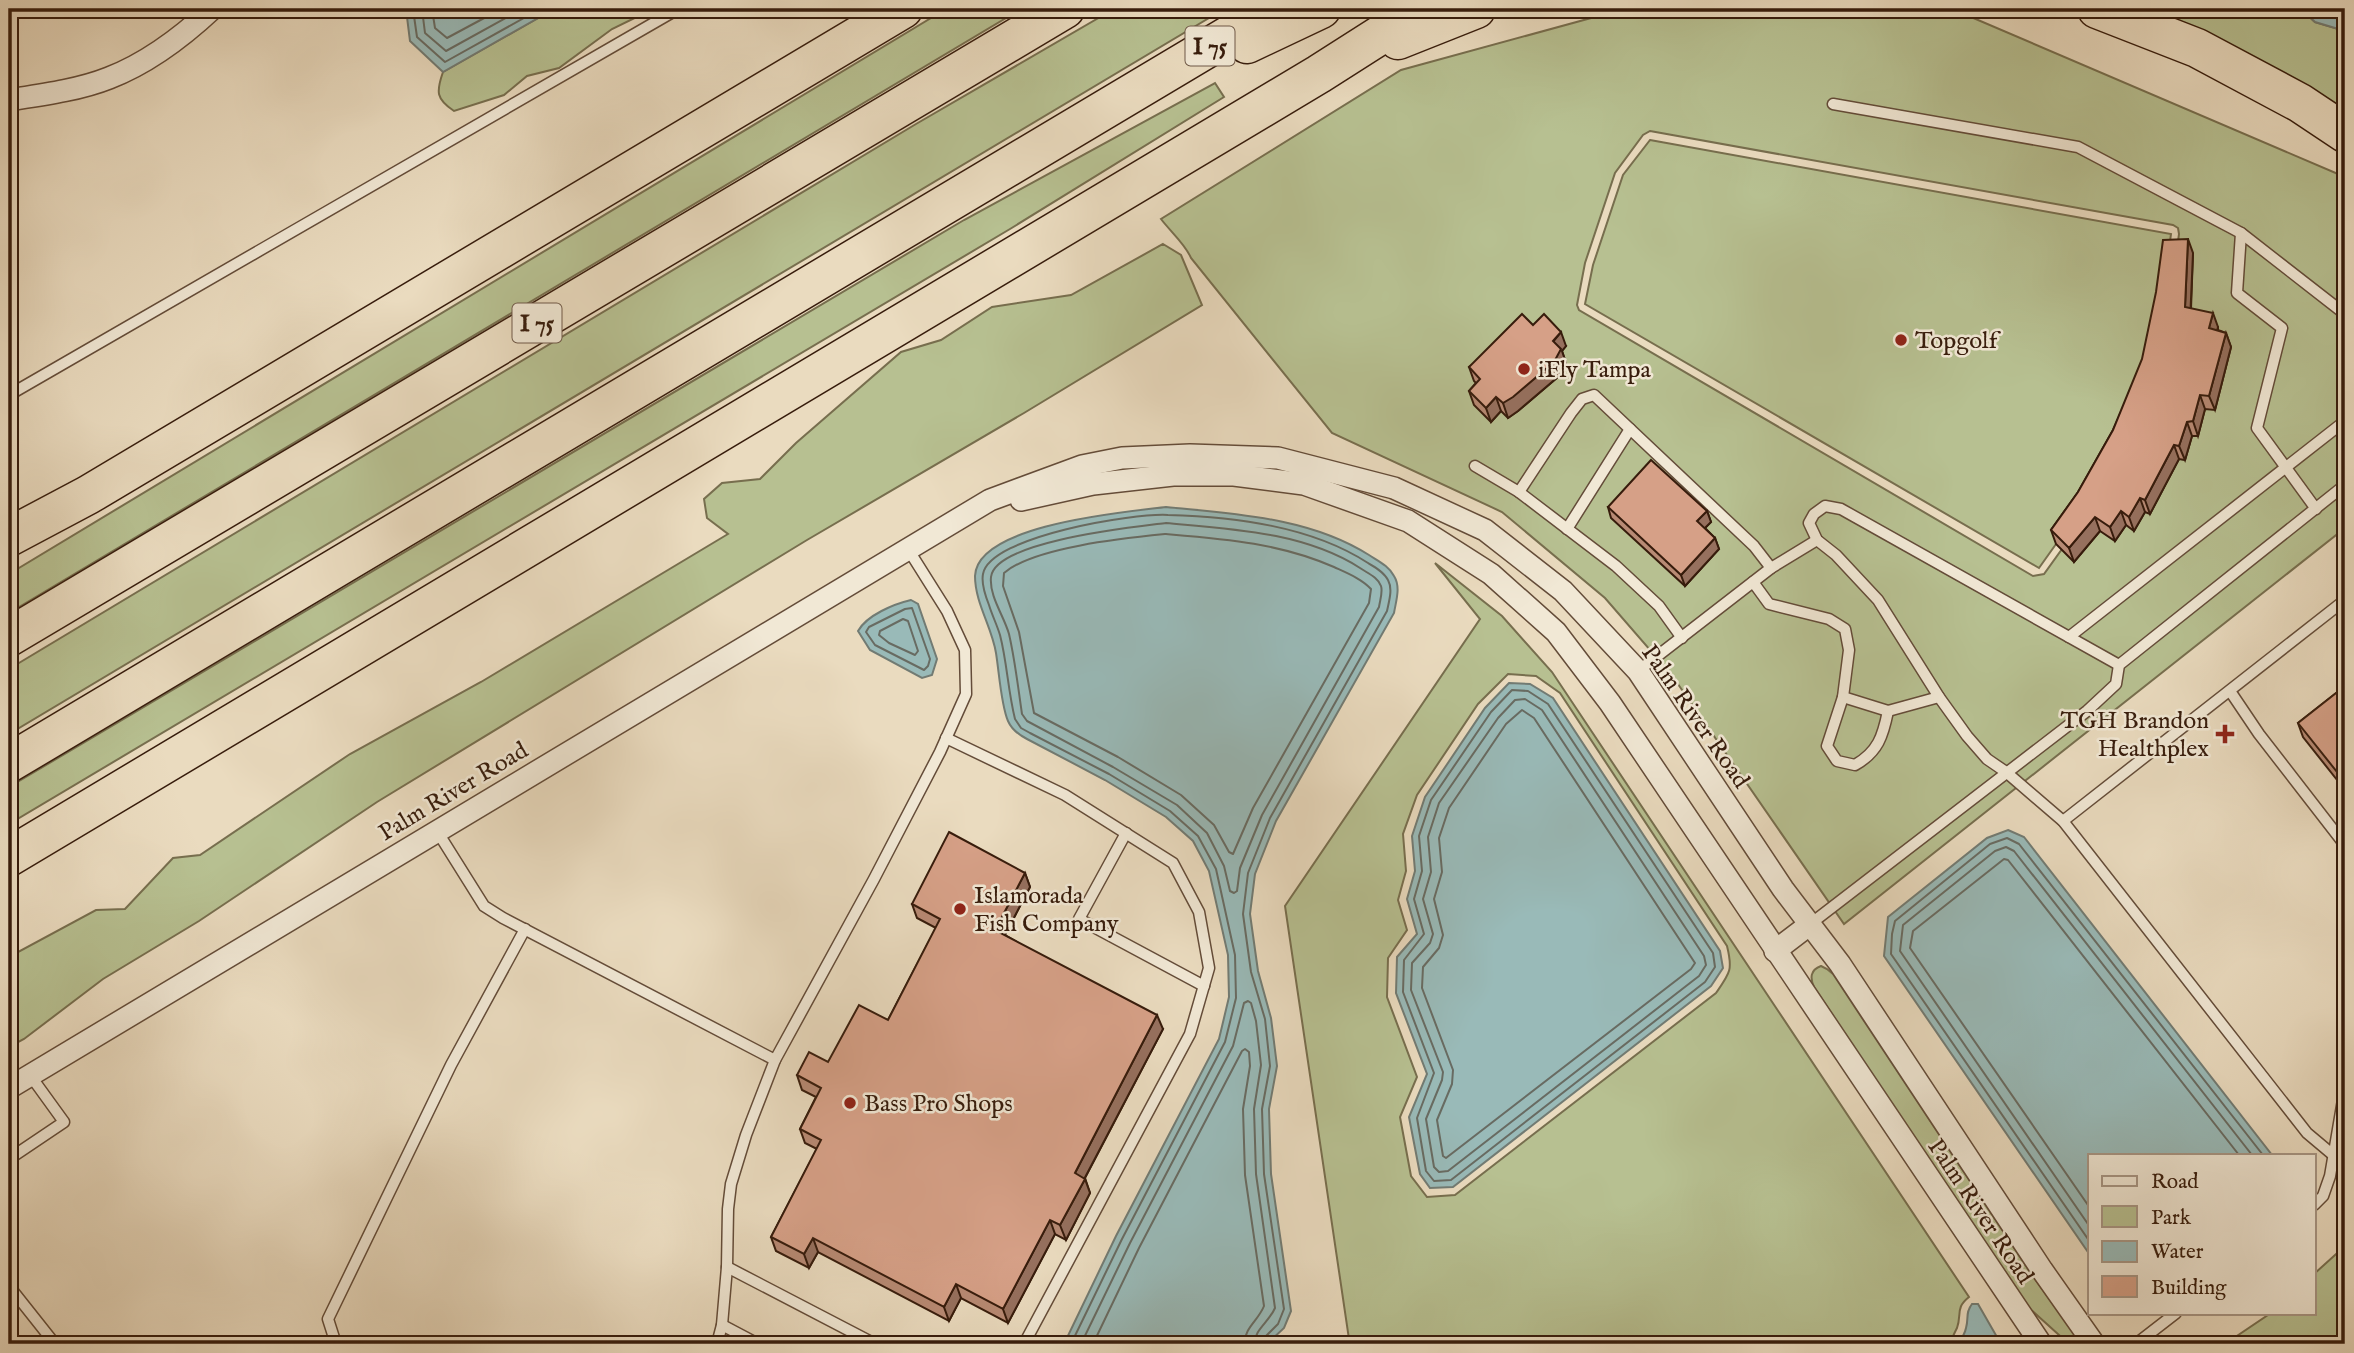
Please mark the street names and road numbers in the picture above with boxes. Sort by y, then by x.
road number: I 75 [1186,26,1234,66]
road number: I 75 [512,304,562,342]
street label: Palm River Road [1634,639,1756,795]
street label: Palm River Road [373,735,534,849]
street label: Palm River Road [1920,1133,2040,1291]

